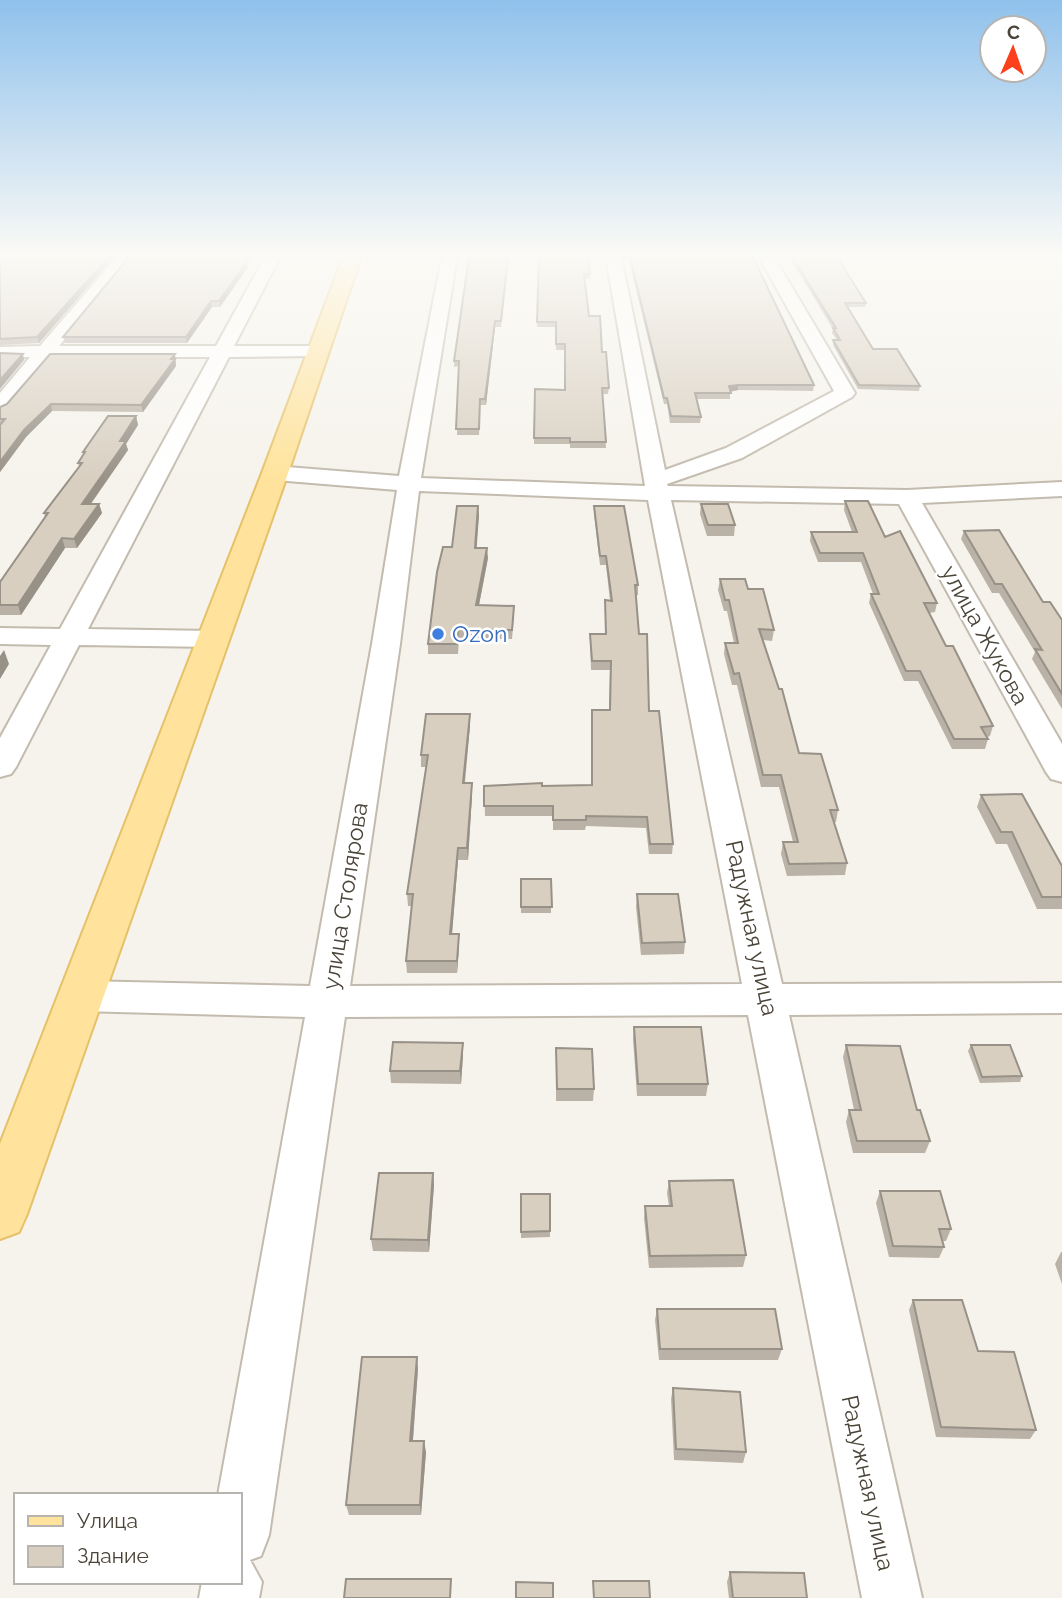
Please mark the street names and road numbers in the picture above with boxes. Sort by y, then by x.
street label: улица Жукова [936,560,1035,709]
street label: улица Столярова [316,800,373,991]
street label: Радужная улица [721,838,784,1018]
street label: Радужная улица [837,1393,900,1573]

